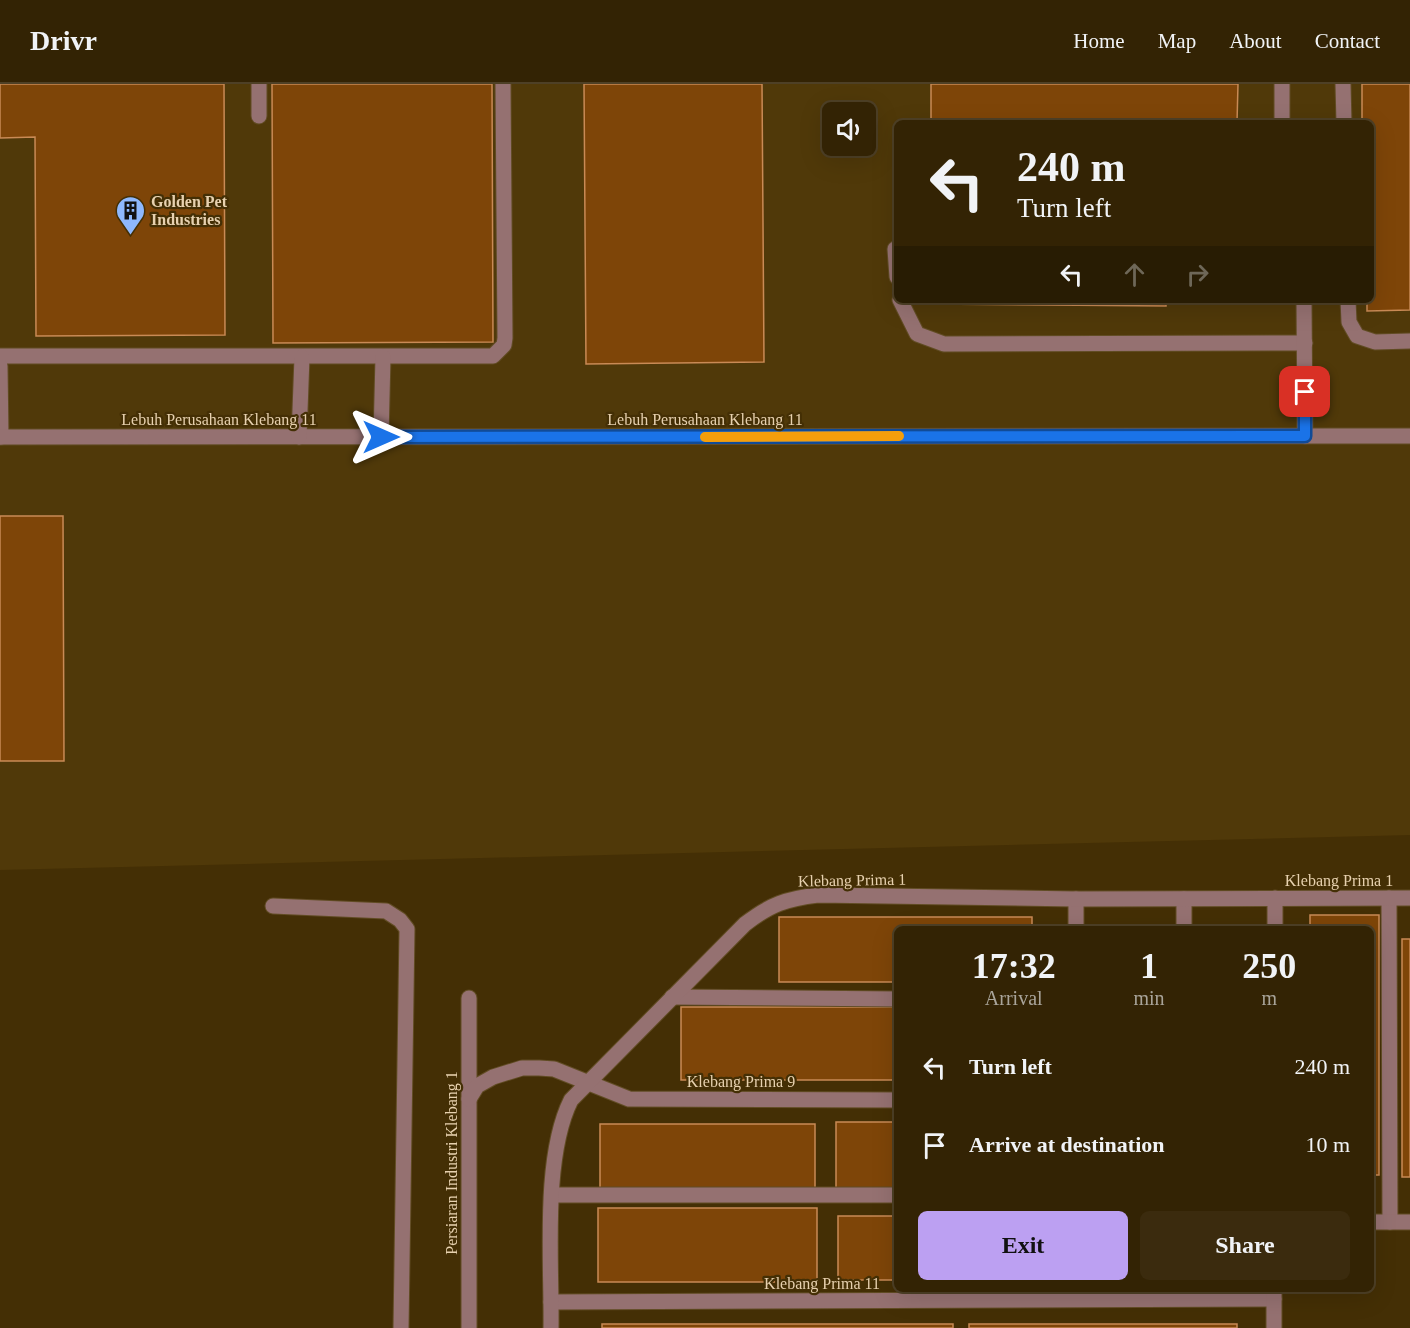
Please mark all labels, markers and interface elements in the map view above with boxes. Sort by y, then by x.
text: Drivr [30,25,97,56]
text: Home [1073,29,1125,53]
text: Map [1158,29,1196,53]
text: About [1229,29,1282,53]
text: Contact [1315,29,1380,53]
map controls [822,102,876,156]
button: sound [822,102,876,156]
icon: left [918,144,996,222]
text: 240 m [1017,144,1126,190]
place label: Golden Pet Industries [151,193,228,228]
text: Turn left [1017,193,1111,223]
building icon: Golden Pet Industries [114,194,146,236]
icon: left [1055,258,1088,291]
icon: ahead [1118,258,1151,291]
icon: right [1181,258,1214,291]
pin [1279,366,1330,417]
icon: arrive [1288,375,1321,408]
position arrow [349,405,413,469]
street label: Lebuh Perusahaan Klebang 11 [121,411,317,429]
street label: Lebuh Perusahaan Klebang 11 [607,411,803,429]
street label: Klebang Prima 1 [798,871,906,890]
street label: Klebang Prima 1 [1285,872,1393,890]
text: 17:32 [972,946,1056,986]
text: 1 [1140,946,1158,986]
text: 250 [1242,946,1296,986]
text: Arrival [985,987,1043,1009]
text: min [1133,987,1165,1009]
text: m [1262,987,1277,1009]
icon: left [918,1051,951,1084]
text: Turn left [969,1054,1052,1079]
text: 240 m [1294,1054,1350,1079]
street label: Persiaran Industri Klebang 1 [443,1071,461,1255]
street label: Klebang Prima 9 [687,1073,795,1091]
icon: arrive [918,1129,951,1162]
text: Arrive at destination [969,1132,1165,1157]
text: 10 m [1305,1132,1350,1157]
button: Exit [918,1211,1128,1280]
button: Share [1140,1211,1350,1280]
street label: Klebang Prima 11 [764,1275,880,1293]

